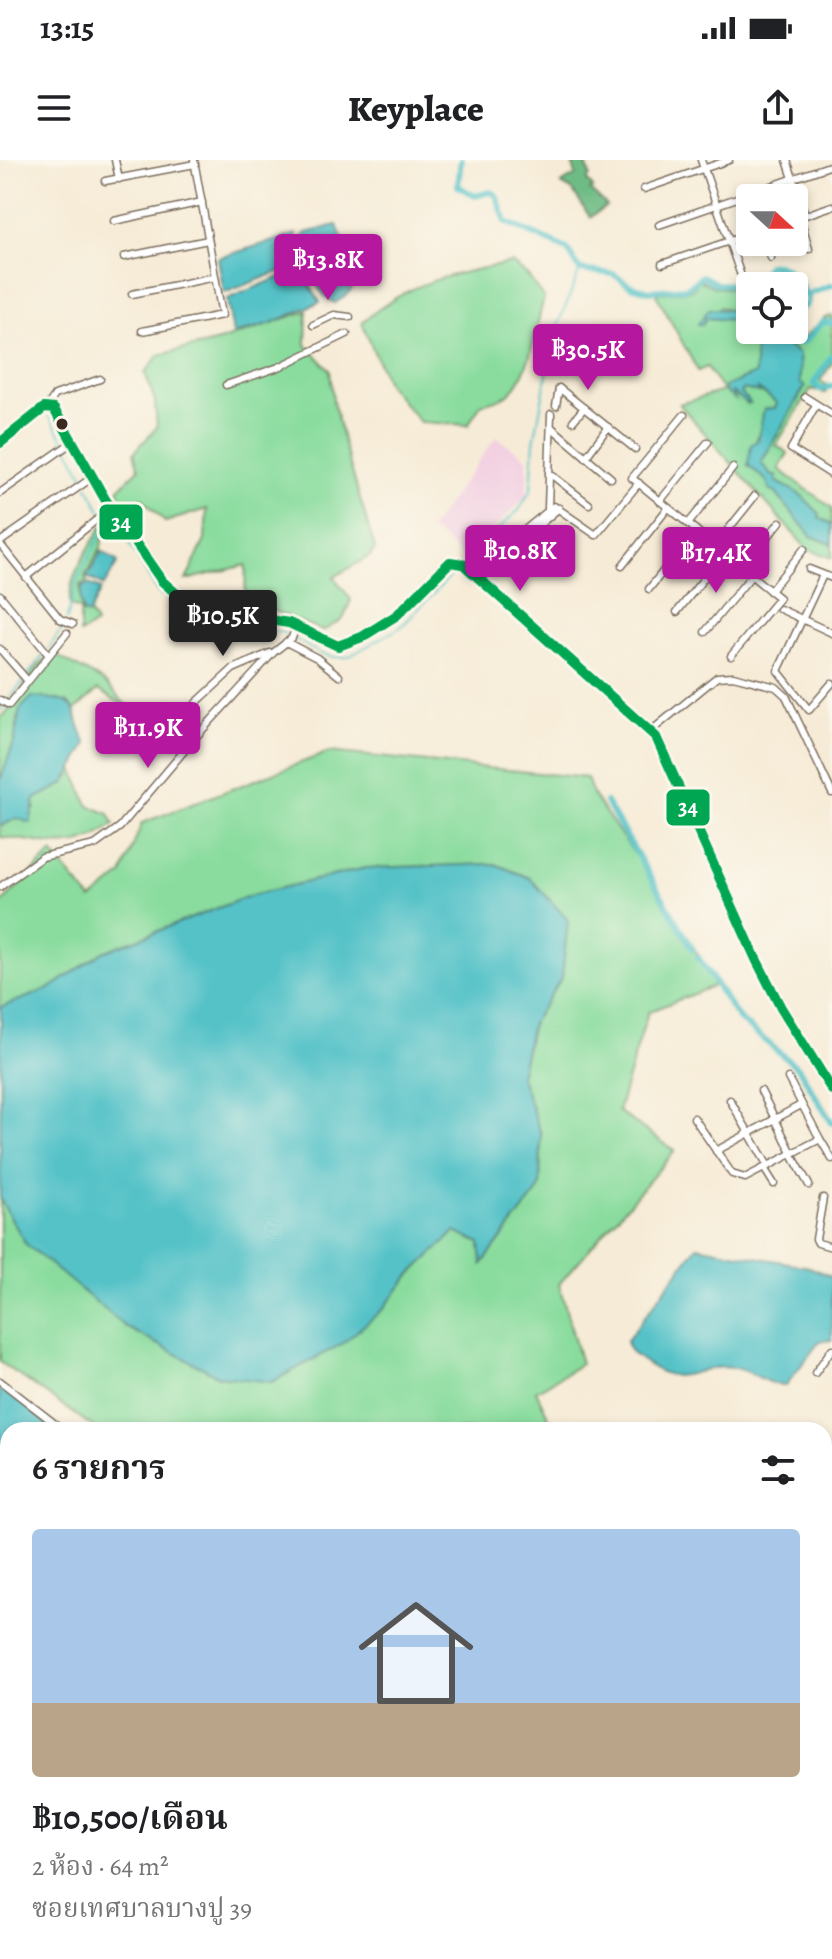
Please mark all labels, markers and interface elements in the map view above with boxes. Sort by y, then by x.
text: 13:15 [40,8,94,48]
text: Keyplace [348,84,484,133]
icon: menu [32,86,76,130]
icon: share [756,86,800,130]
north arrow [736,184,808,256]
map controls [736,184,808,344]
pin: ฿13.8K [263,234,393,302]
text: ฿13.8K [292,242,364,277]
button: locate [736,272,808,344]
pin: ฿30.5K [523,324,653,392]
text: ฿30.5K [551,332,625,367]
unlabelled marker [54,416,70,432]
line badge: 34 [98,503,144,541]
text: 34 [111,508,131,538]
pin: ฿10.8K [455,525,585,593]
pin: ฿17.4K [651,527,781,595]
text: ฿10.8K [483,533,557,568]
text: ฿17.4K [680,535,752,570]
pin: ฿10.5K [158,590,288,658]
text: ฿10.5K [187,598,259,633]
pin: ฿11.9K [83,702,213,770]
text: ฿11.9K [113,710,183,745]
line badge: 34 [665,788,711,827]
text: 34 [678,793,698,823]
text: 6 รายการ [32,1444,166,1491]
icon: filters [756,1448,800,1492]
icon: home [344,1581,488,1725]
text: ฿10,500/เดือน [32,1794,228,1841]
text: 2 ห้อง · 64 m² [32,1849,169,1884]
text: ซอยเทศบาลบางปู 39 [32,1891,252,1926]

